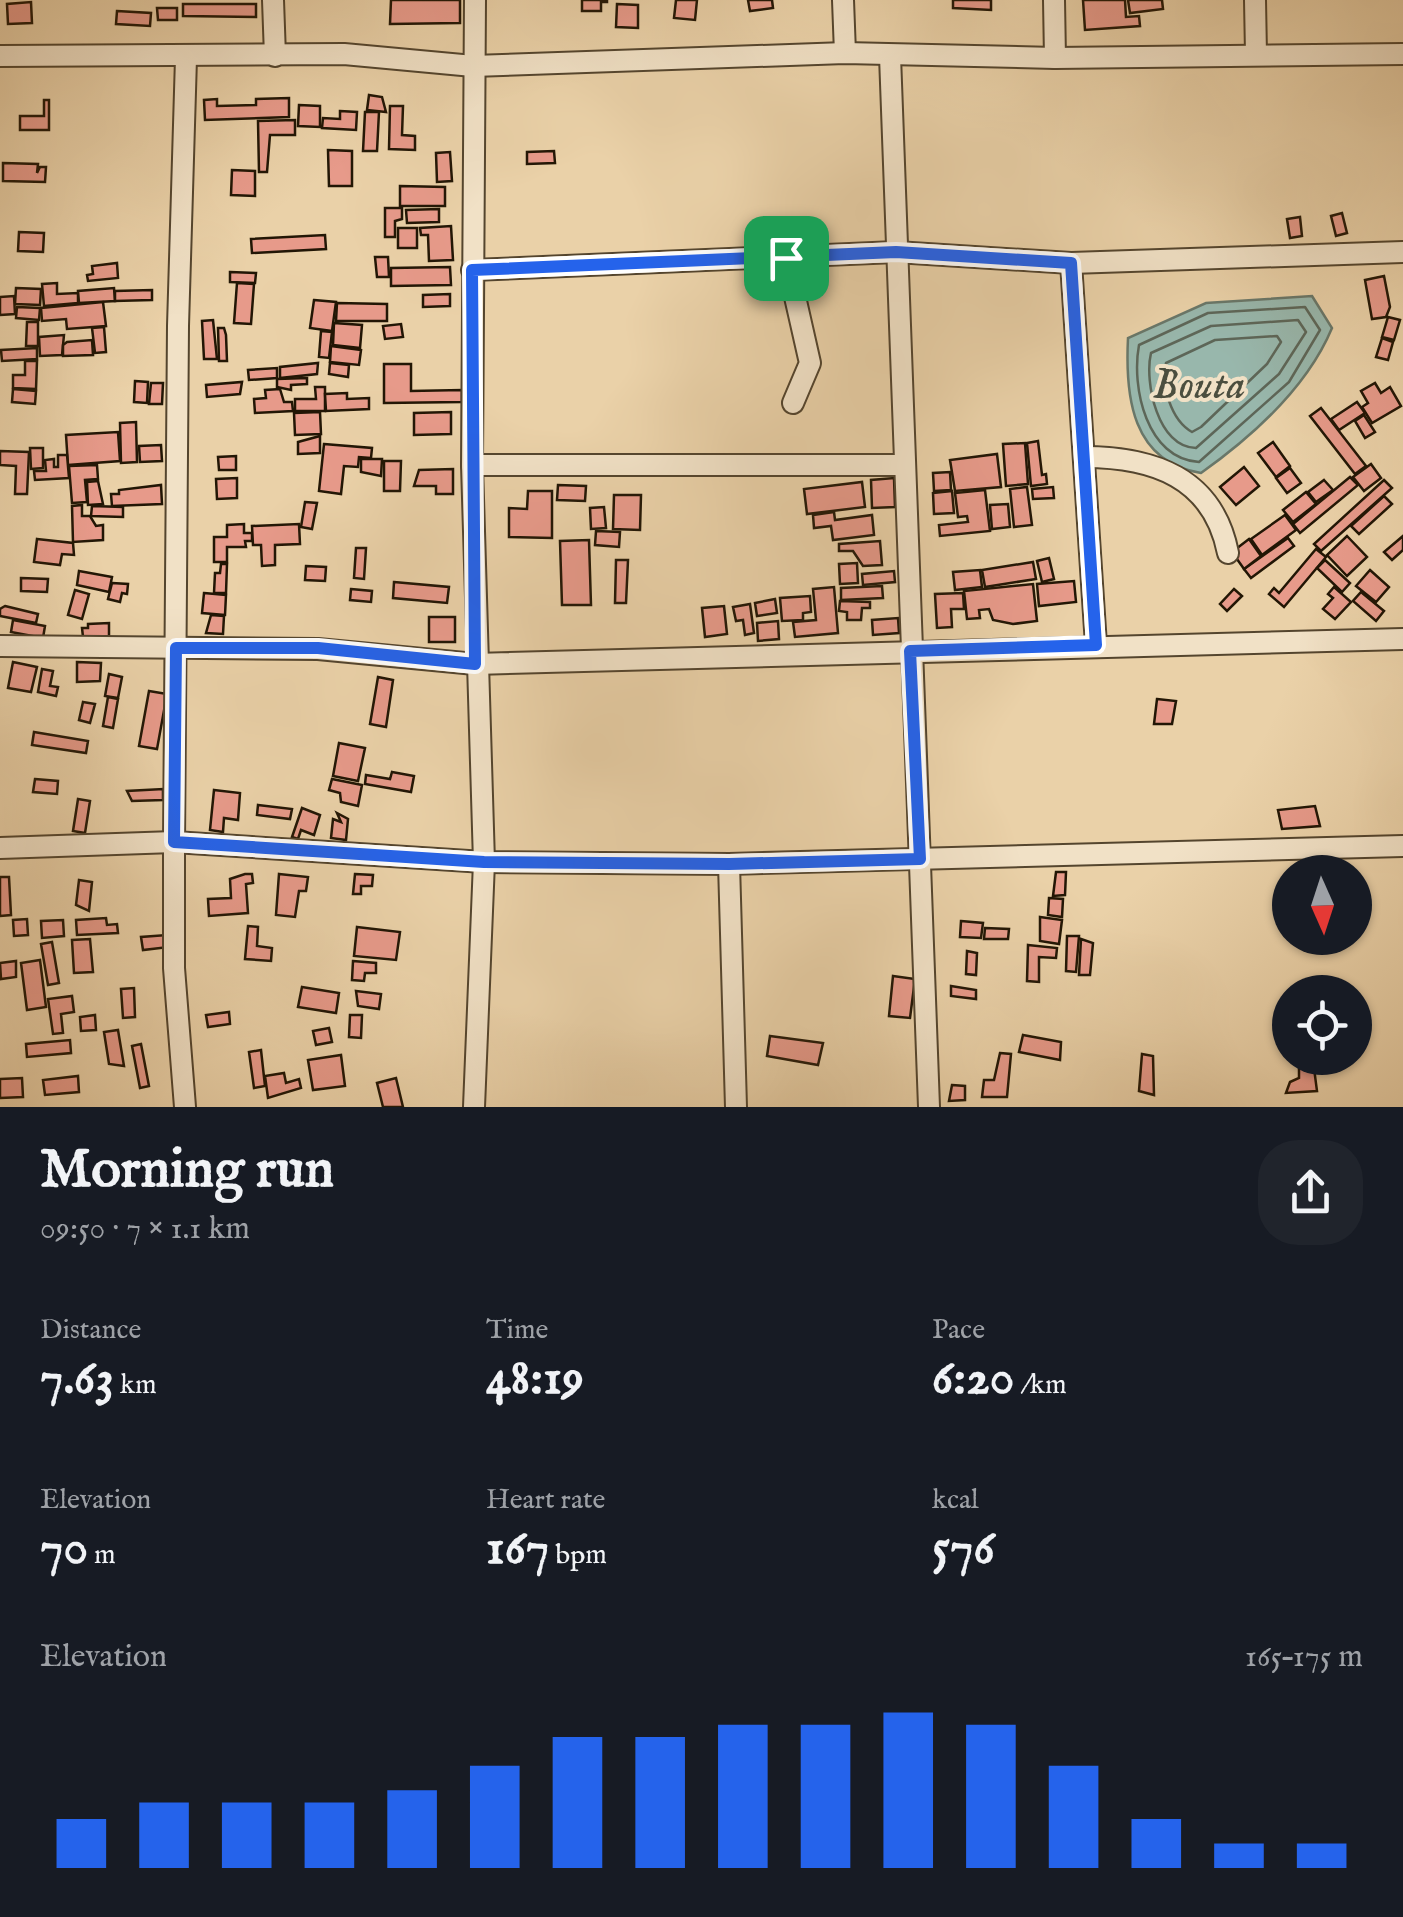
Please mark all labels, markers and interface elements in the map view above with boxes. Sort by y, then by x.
pin [744,216,829,301]
icon: arrive [759,231,814,286]
water label: Bouta [1153,360,1245,413]
north arrow [1272,855,1372,955]
map controls [1272,855,1372,1075]
button: locate [1272,975,1372,1075]
text: Morning run [40,1136,334,1206]
button: share [1258,1140,1363,1245]
text: 09:50 · 7 × 1.1 km [40,1209,250,1250]
text: Distance [40,1313,141,1348]
text: Time [486,1313,548,1348]
text: Pace [932,1313,985,1348]
text: 7.63 [40,1348,114,1411]
text: 48:19 [486,1348,584,1411]
text: 6:20 [932,1348,1014,1411]
text: km [114,1368,157,1403]
text: /km [1014,1368,1067,1403]
text: Elevation [40,1483,151,1518]
text: Heart rate [486,1483,605,1518]
text: kcal [932,1483,979,1518]
text: 70 [40,1518,88,1581]
text: 167 [486,1518,549,1581]
text: 576 [932,1518,995,1581]
text: m [88,1538,116,1573]
text: bpm [549,1538,607,1573]
text: Elevation [40,1637,167,1678]
text: 165–175 m [1245,1637,1363,1678]

